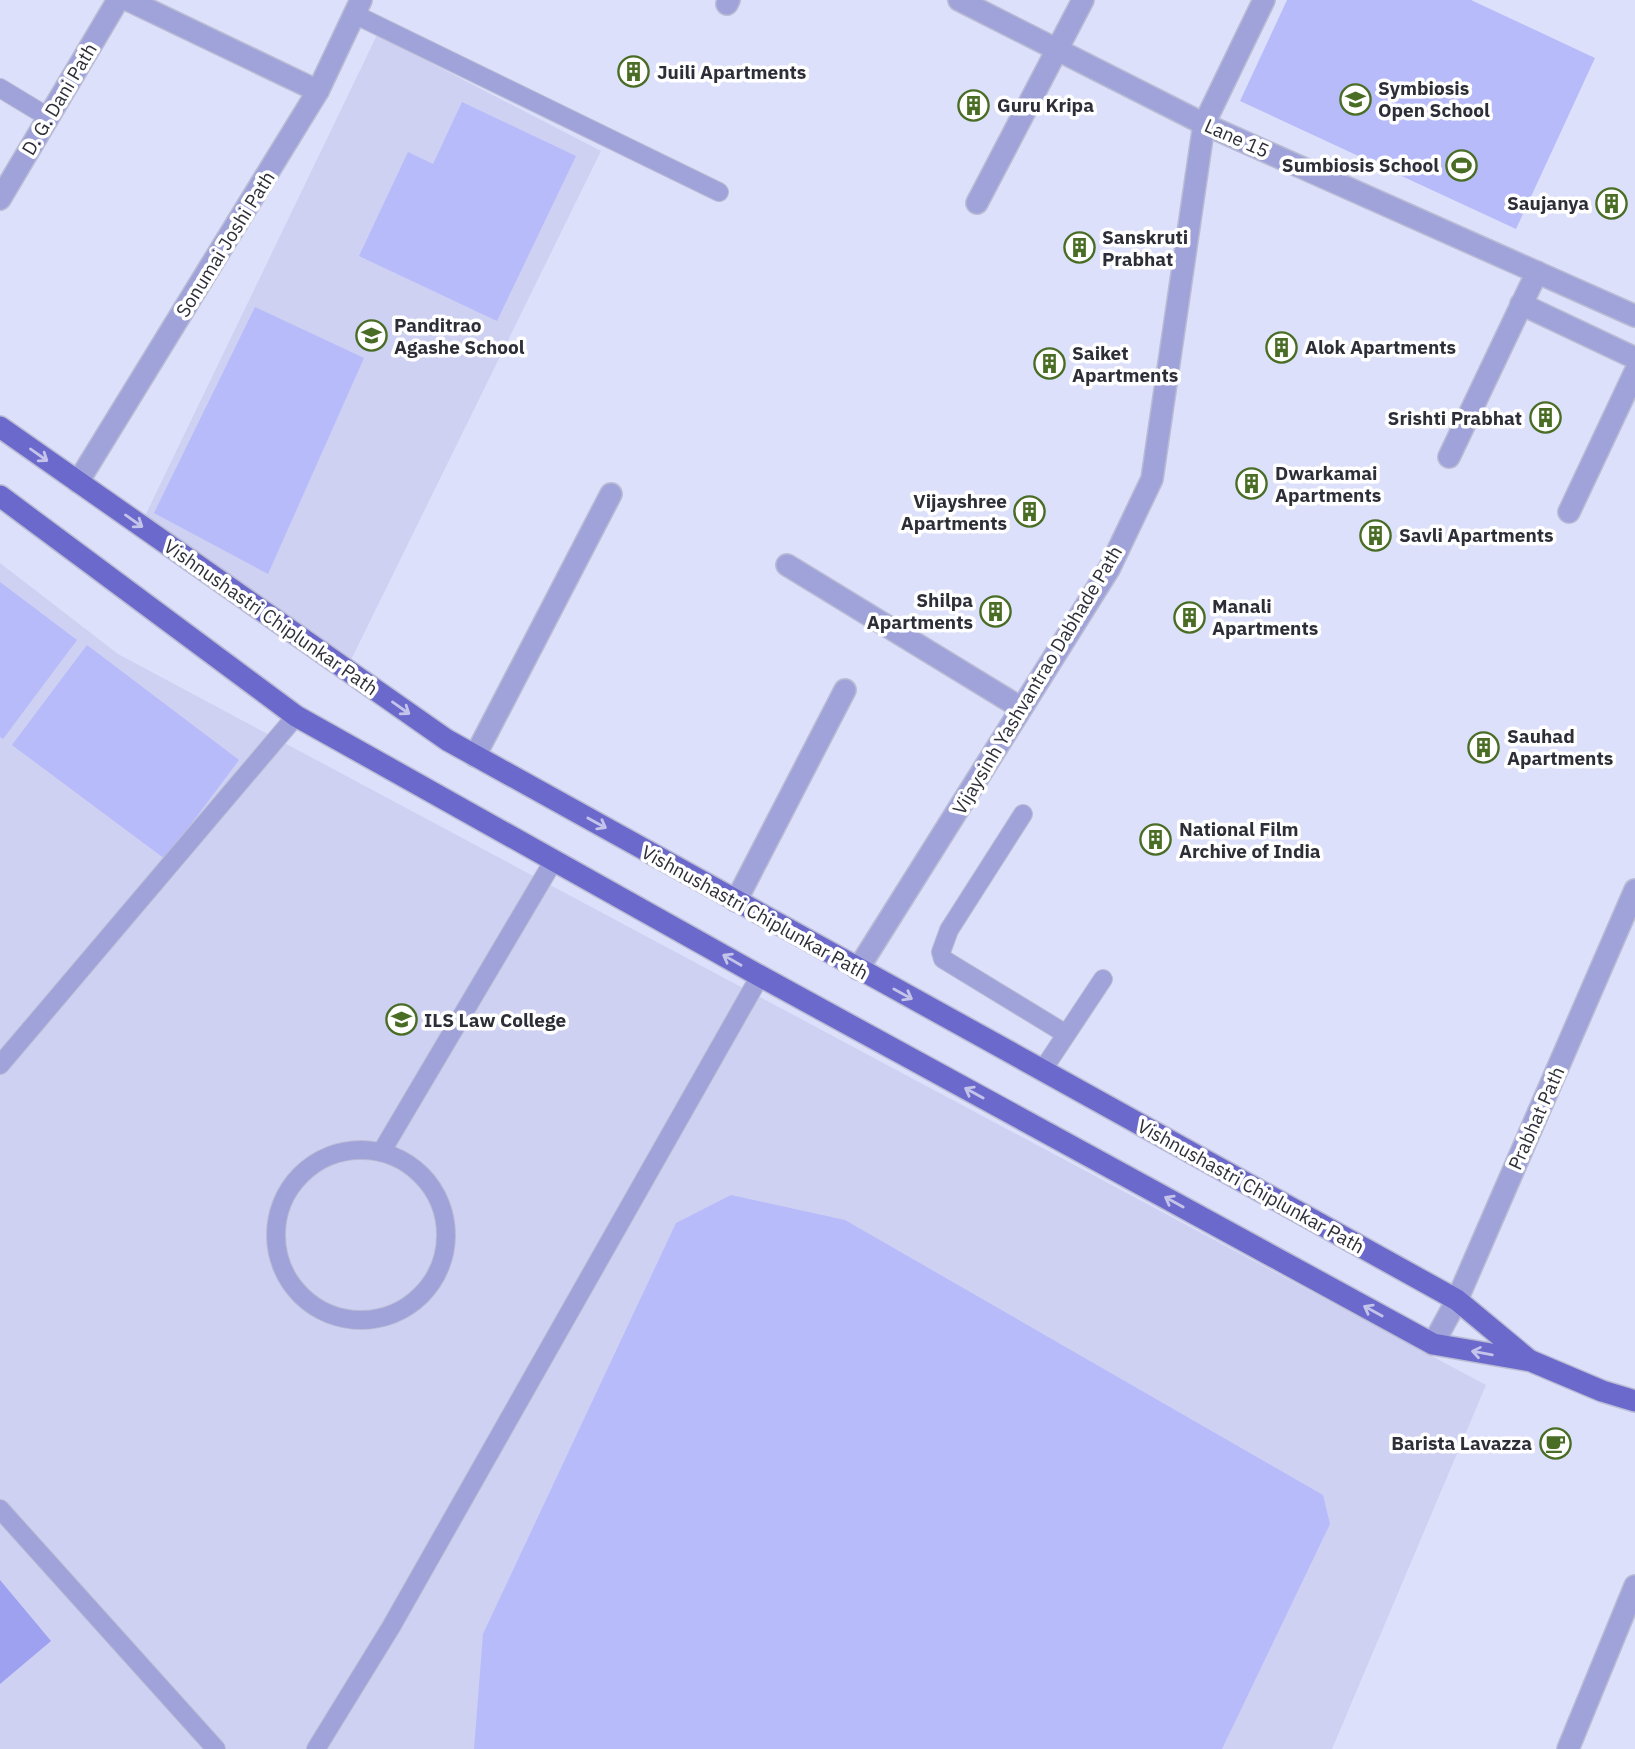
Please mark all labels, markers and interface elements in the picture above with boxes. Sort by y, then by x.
street label: D. G. Dani Path [16,39,102,159]
building icon: Juili Apartments [617,55,651,89]
place label: Juili Apartments [657,60,806,84]
place label: Symbiosis Open School [1378,76,1490,122]
school or university icon: Symbiosis Open School [1338,82,1372,116]
building icon: Guru Kripa [957,88,991,122]
place label: Guru Kripa [997,93,1094,117]
street label: Lane 15 [1201,113,1273,163]
sports icon: Sumbiosis School [1445,148,1479,182]
place label: Sumbiosis School [1282,153,1439,177]
street label: Sonumai Joshi Path [170,166,280,322]
building icon: Saujanya [1595,186,1629,220]
place label: Saujanya [1507,191,1589,215]
place label: Sanskruti Prabhat [1102,225,1188,271]
building icon: Sanskruti Prabhat [1062,231,1096,265]
place label: Panditrao Agashe School [394,313,525,359]
school or university icon: Panditrao Agashe School [354,319,388,353]
building icon: Alok Apartments [1265,330,1299,364]
place label: Alok Apartments [1305,335,1456,359]
place label: Saiket Apartments [1072,341,1178,387]
building icon: Saiket Apartments [1032,347,1066,381]
building icon: Srishti Prabhat [1528,401,1562,435]
place label: Srishti Prabhat [1388,406,1522,430]
one-way arrow [29,448,48,462]
place label: Dwarkamai Apartments [1275,461,1381,507]
building icon: Dwarkamai Apartments [1235,467,1269,501]
place label: Vijayshree Apartments [901,489,1007,535]
building icon: Vijayshree Apartments [1013,495,1047,529]
one-way arrow [124,514,143,528]
building icon: Savli Apartments [1359,518,1393,552]
place label: Savli Apartments [1399,523,1554,547]
street label: Vishnushastri Chiplunkar Path [159,534,383,700]
street label: Vijaysinh Yashvantrao Dabhade Path [947,541,1127,819]
place label: Shilpa Apartments [867,588,973,634]
building icon: Shilpa Apartments [979,594,1013,628]
place label: Manali Apartments [1212,594,1318,640]
building icon: Manali Apartments [1172,600,1206,634]
one-way arrow [391,701,410,715]
place label: Sauhad Apartments [1507,724,1613,770]
building icon: Sauhad Apartments [1467,730,1501,764]
one-way arrow [586,817,606,831]
place label: National Film Archive of India [1179,817,1321,863]
building icon: National Film Archive of India [1139,823,1173,857]
street label: Vishnushastri Chiplunkar Path [637,840,873,984]
one-way arrow [722,953,742,967]
one-way arrow [892,987,912,1001]
school or university icon: ILS Law College [384,1003,418,1037]
place label: ILS Law College [424,1008,566,1032]
street label: Prabhat Path [1503,1063,1569,1173]
one-way arrow [964,1086,985,1099]
street label: Vishnushastri Chiplunkar Path [1133,1114,1369,1258]
one-way arrow [1164,1195,1184,1209]
one-way arrow [1364,1304,1384,1318]
one-way arrow [1471,1346,1494,1359]
cafe icon: Barista Lavazza [1538,1426,1572,1460]
place label: Barista Lavazza [1391,1431,1532,1455]

